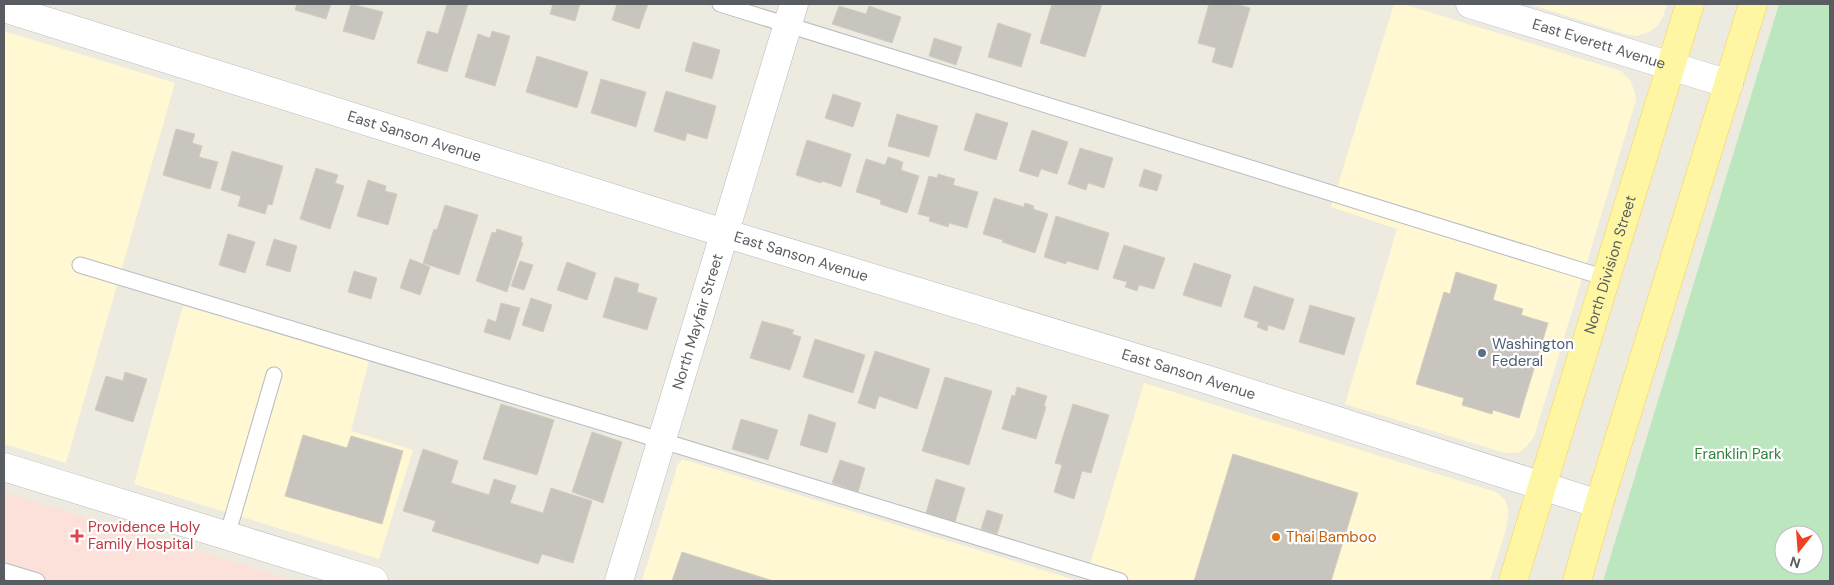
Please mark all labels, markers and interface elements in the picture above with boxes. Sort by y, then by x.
street label: East Everett Avenue [1530,14,1668,74]
street label: East Sanson Avenue [345,106,484,167]
street label: North Division Street [1579,193,1641,336]
street label: East Sanson Avenue [732,227,871,286]
street label: North Mayfair Street [668,251,728,392]
place label: Washington Federal [1492,334,1574,371]
street label: East Sanson Avenue [1119,344,1258,404]
marker: Washington Federal [1476,347,1488,359]
park label: Franklin Park [1694,444,1782,464]
place label: Providence Holy Family Hospital [88,517,201,554]
north arrow [1774,525,1824,575]
place label: Thai Bamboo [1286,527,1377,547]
marker: Providence Holy Family Hospital [70,529,84,543]
marker: Thai Bamboo [1270,531,1282,543]
text: N [1788,552,1803,573]

